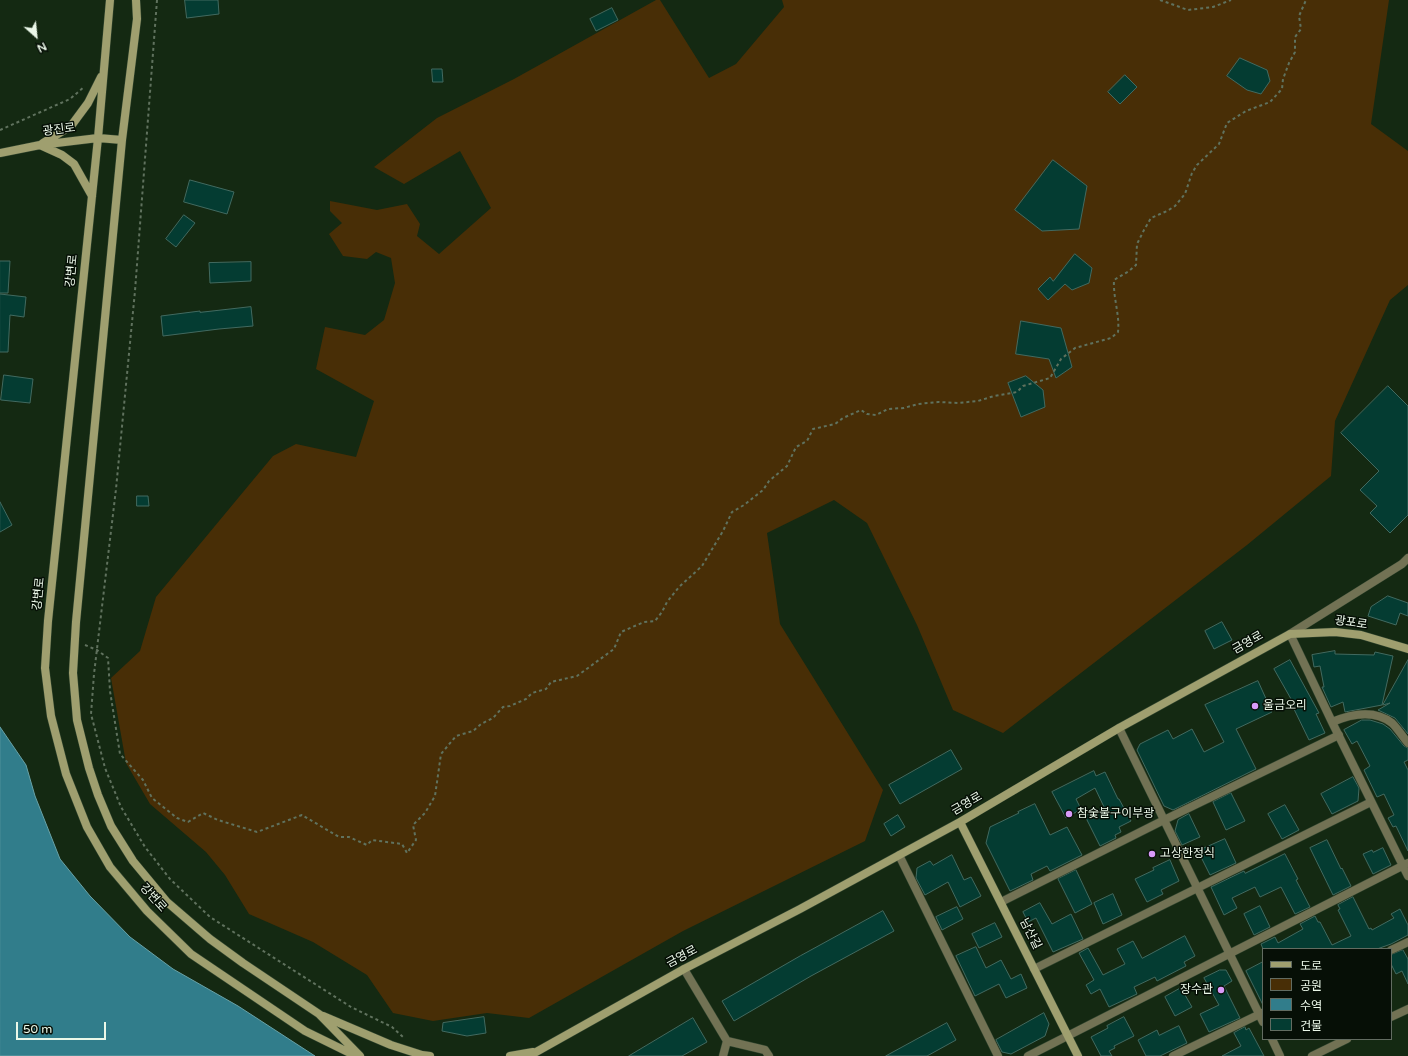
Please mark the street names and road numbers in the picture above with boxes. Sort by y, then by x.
street label: 광진로 [42,121,76,139]
street label: 강변로 [63,254,81,288]
street label: 강변로 [30,577,48,611]
street label: 광포로 [1334,614,1368,632]
street label: 금영로 [1230,629,1266,657]
street label: 금영로 [949,789,985,819]
street label: 강변로 [137,881,169,915]
street label: 남산길 [1016,916,1044,952]
street label: 금영로 [664,943,700,971]

